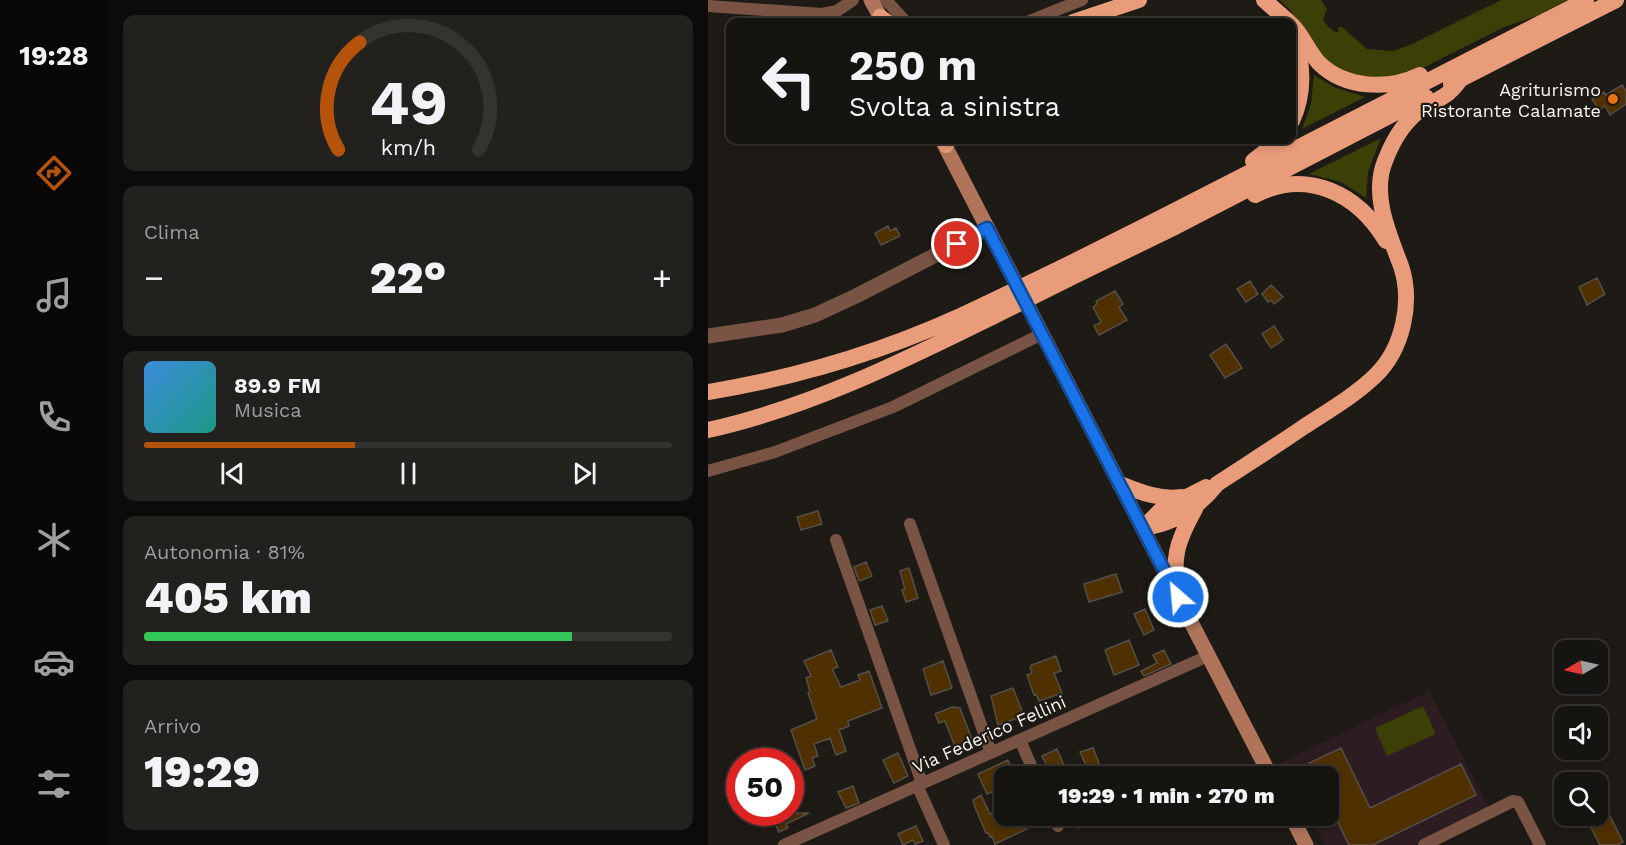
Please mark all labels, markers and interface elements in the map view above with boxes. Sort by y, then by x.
text: 19:28 [19,40,89,72]
text: 250 m [849,41,977,90]
icon: left [750,42,828,120]
text: 49 [369,66,447,139]
place label: Agriturismo Ristorante Calamate [1421,79,1601,121]
text: Svolta a sinistra [849,91,1060,123]
marker: Agriturismo Ristorante Calamate [1606,92,1620,106]
text: km/h [380,135,436,160]
icon: directions [33,152,75,194]
pin [931,218,982,269]
text: Clima [144,220,200,244]
icon: arrive [940,227,973,260]
text: 22° [370,251,446,304]
text: − [144,258,164,297]
text: + [652,258,672,297]
icon: music [33,274,75,316]
text: 89.9 FM [234,373,321,398]
icon: phone [33,396,75,438]
text: Musica [234,398,302,422]
icon: previous [216,457,249,490]
icon: pause [392,457,425,490]
icon: next [568,457,601,490]
icon: climate [33,519,75,561]
text: Autonomia · 81% [144,540,305,564]
position arrow [1146,565,1210,629]
text: 405 km [144,571,312,624]
north arrow [1554,640,1608,694]
map controls [1554,640,1608,826]
icon: car [33,641,75,683]
street label: Via Federico Fellini [909,691,1069,777]
button: sound [1554,706,1608,760]
text: Arrivo [144,714,201,738]
text: 19:29 [144,745,260,798]
speed limit sign: 50 [726,748,804,826]
icon: filters [33,763,75,805]
button: search [1554,772,1608,826]
text: 19:29 · 1 min · 270 m [1058,783,1275,808]

